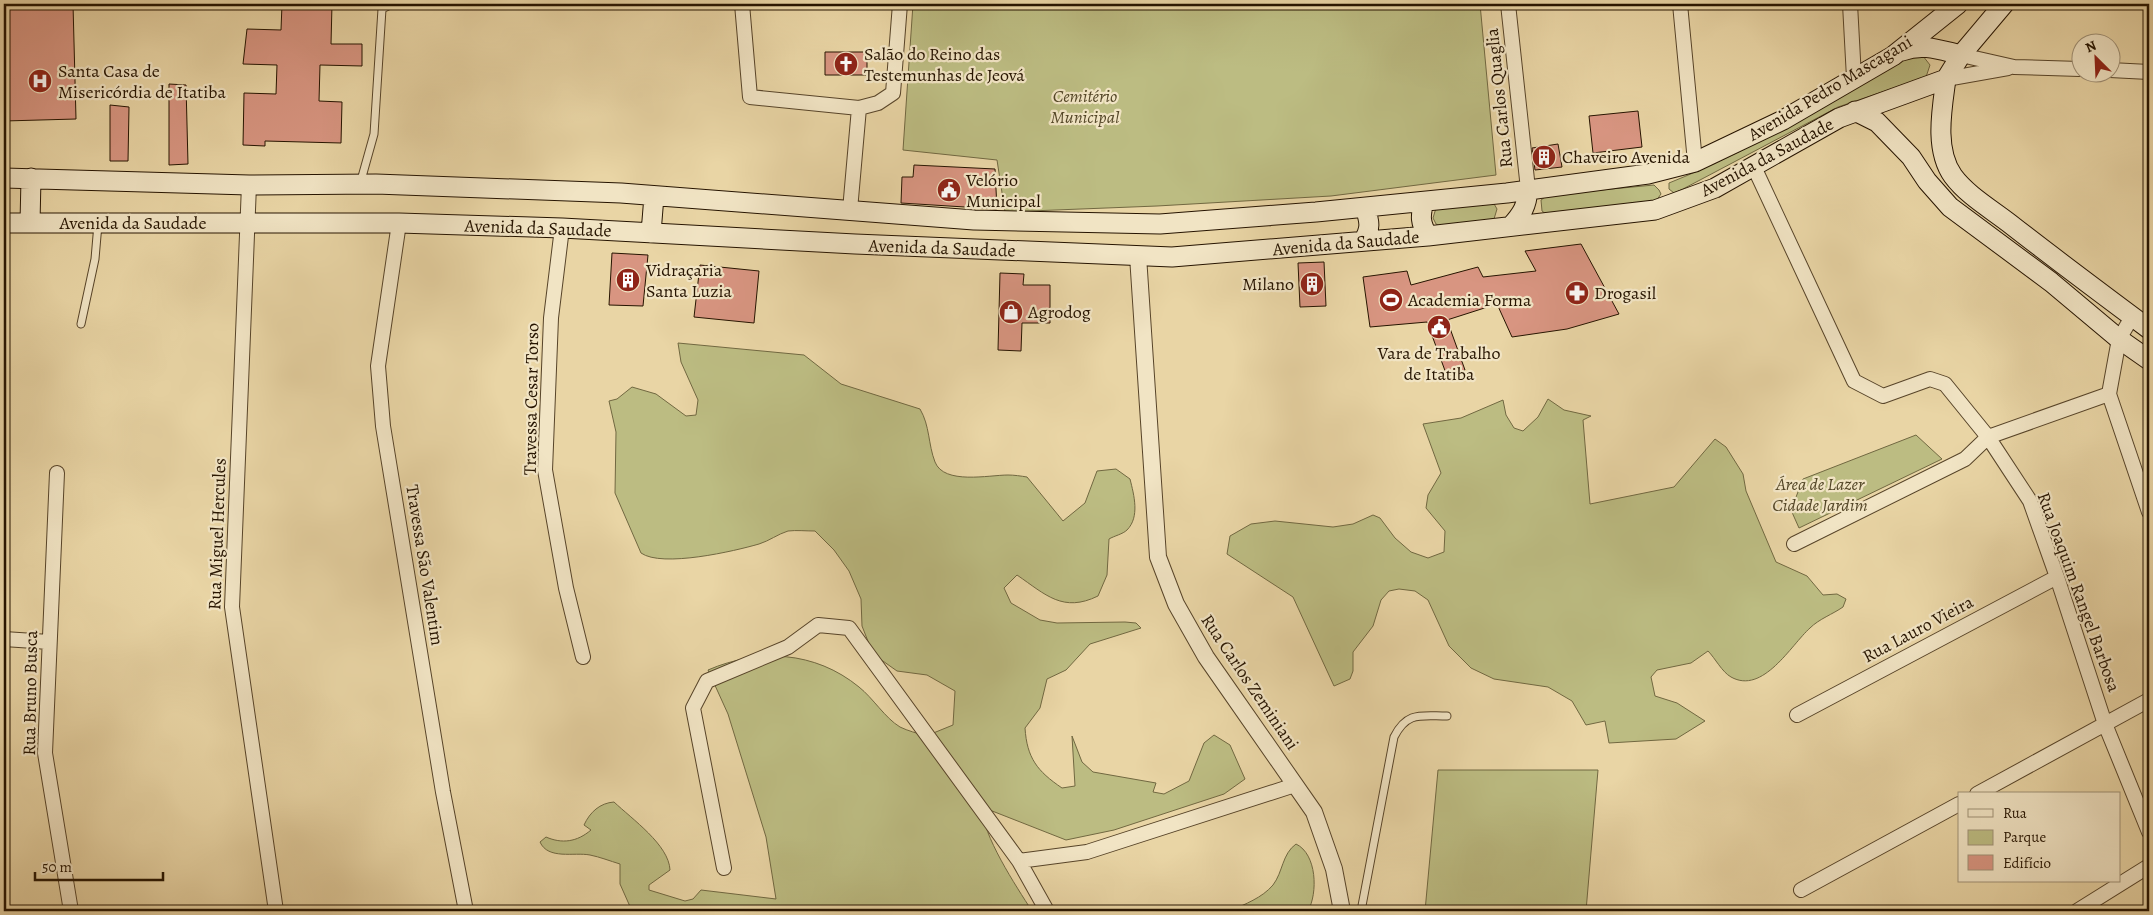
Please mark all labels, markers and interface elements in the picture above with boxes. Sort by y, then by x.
street label: Rua Carlos Quaglia [1480,26,1518,169]
street label: Avenida Pedro Mascagani [1743,30,1916,147]
north arrow [2070,32,2120,82]
text: N [2082,36,2099,57]
place label: Salão do Reino das Testemunhas de Jeová [864,42,1025,87]
church icon: Salão do Reino das Testemunhas de Jeová [833,51,859,77]
place label: Santa Casa de Misericórdia de Itatiba [58,59,226,104]
hospital icon: Santa Casa de Misericórdia de Itatiba [27,68,53,94]
park label: Cemitério Municipal [1051,84,1120,129]
street label: Avenida da Saudade [1695,112,1838,203]
building icon: Chaveiro Avenida [1531,144,1557,170]
place label: Chaveiro Avenida [1562,145,1691,169]
place label: Velório Municipal [965,168,1041,213]
public building icon: Velório Municipal [936,177,962,203]
street label: Avenida da Saudade [58,211,207,235]
street label: Avenida da Saudade [463,213,612,243]
street label: Avenida da Saudade [1271,225,1420,261]
street label: Avenida da Saudade [867,233,1016,263]
place label: Vidraçaria Santa Luzia [645,258,733,303]
building icon: Vidraçaria Santa Luzia [615,267,641,293]
building icon: Milano [1299,271,1325,297]
place label: Milano [1242,272,1294,296]
pharmacy icon: Drogasil [1564,280,1590,306]
place label: Drogasil [1594,281,1657,305]
sports icon: Academia Forma [1378,287,1404,313]
place label: Academia Forma [1407,288,1532,312]
shop icon: Agrodog [998,299,1024,325]
place label: Agrodog [1027,300,1091,324]
public building icon: Vara de Trabalho de Itatiba [1426,314,1452,340]
street label: Travessa Cesar Torso [518,323,544,475]
place label: Vara de Trabalho de Itatiba [1377,341,1500,386]
street label: Rua Miguel Hercules [202,458,232,610]
park label: Área de Lazer Cidade Jardim [1772,472,1868,517]
street label: Travessa São Valentim [400,483,450,647]
street label: Rua Joaquim Rangel Barbosa [2032,489,2127,696]
street label: Rua Lauro Vieira [1858,589,1978,668]
street label: Rua Carlos Zeminiani [1196,609,1304,755]
street label: Rua Bruno Busca [17,630,43,756]
legend [1958,792,2120,882]
text: Rua [2003,803,2027,823]
text: Parque [2003,827,2046,847]
scale bar [35,850,162,882]
text: Edifício [2003,853,2051,873]
text: 50 m [42,857,72,877]

